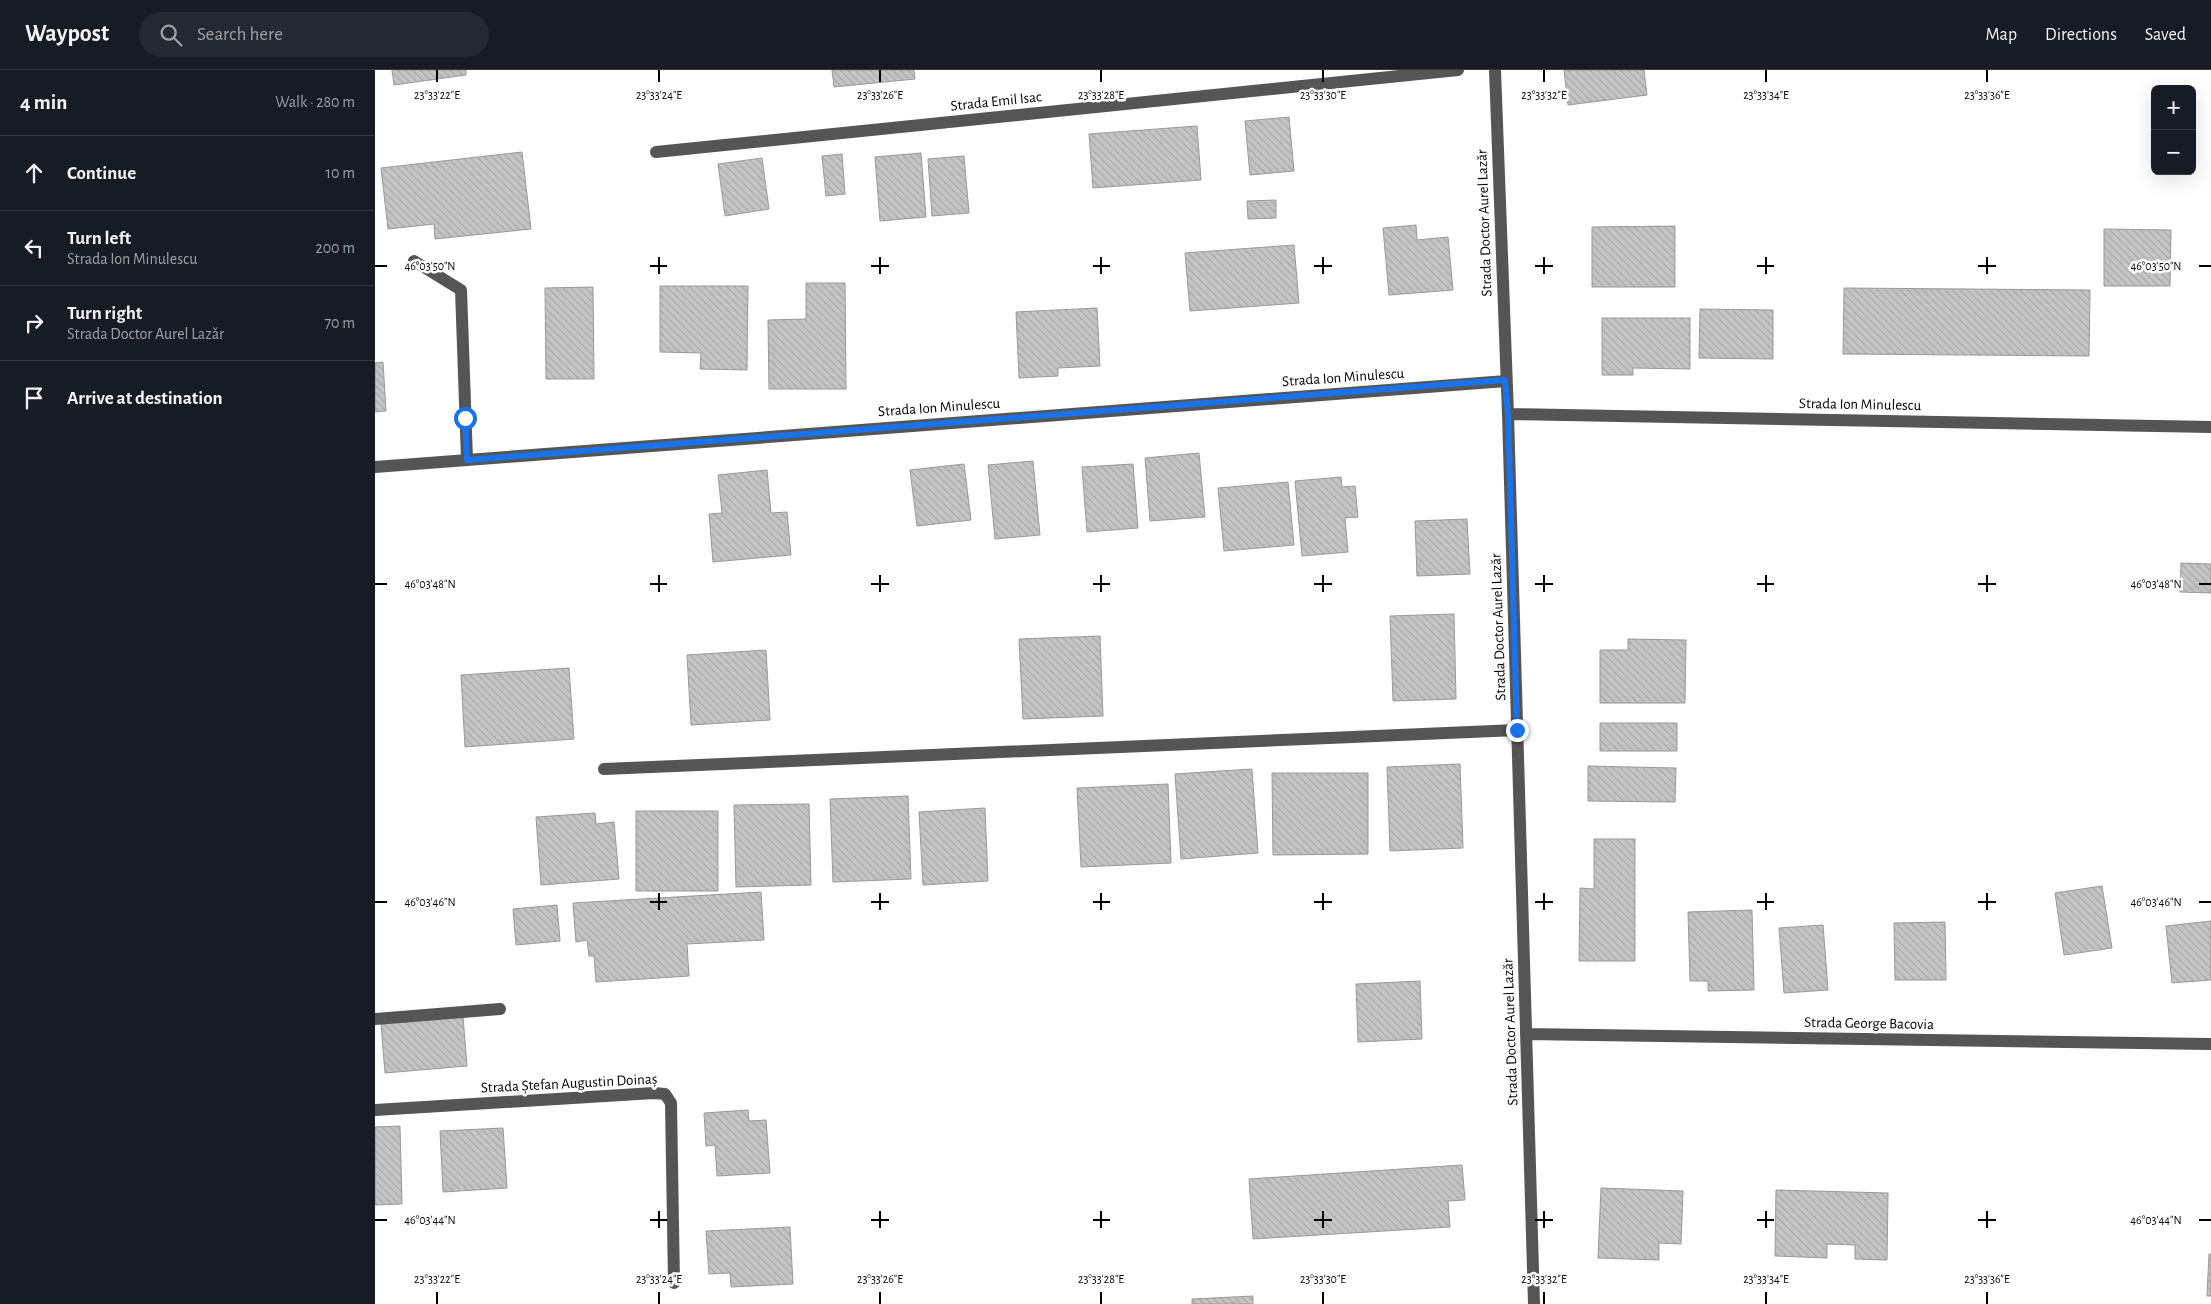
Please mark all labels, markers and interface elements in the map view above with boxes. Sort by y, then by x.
search box [139,12,489,57]
icon: search [157,21,185,49]
text: Waypost [25,22,109,46]
text: Search here [197,25,283,44]
text: Map [1986,26,2017,44]
text: Directions [2045,26,2117,44]
text: Saved [2145,26,2186,44]
map controls [2151,85,2196,175]
button: + [2151,85,2196,130]
text: 23°33'22"E [414,89,460,101]
text: 23°33'24"E [636,89,682,101]
text: 23°33'26"E [857,89,903,101]
street label: Strada Emil Isac [950,89,1043,114]
text: 23°33'28"E [1078,89,1124,101]
text: 23°33'30"E [1300,89,1346,101]
text: 23°33'32"E [1521,89,1567,101]
text: 23°33'34"E [1743,89,1789,101]
text: 23°33'36"E [1964,89,2010,101]
text: 4 min [20,92,67,113]
text: Walk · 280 m [275,94,355,110]
button: − [2151,130,2196,175]
street label: Strada Doctor Aurel Lazăr [1474,149,1495,297]
icon: ahead [20,159,48,187]
text: Continue [67,164,136,183]
text: 10 m [326,165,355,181]
text: Turn left [67,229,131,248]
icon: left [20,234,48,262]
text: 200 m [315,240,355,256]
text: Strada Ion Minulescu [67,251,197,267]
text: 46°03'50"N [404,260,456,272]
text: 46°03'50"N [2130,260,2182,272]
text: Turn right [67,304,142,323]
icon: right [20,309,48,337]
text: 70 m [324,315,355,331]
text: Strada Doctor Aurel Lazăr [67,326,224,342]
street label: Strada Ion Minulescu [1282,366,1405,389]
icon: arrive [20,384,48,412]
text: Arrive at destination [67,389,223,408]
street label: Strada Ion Minulescu [878,396,1001,419]
street label: Strada Ion Minulescu [1799,396,1922,413]
route start [454,407,477,430]
street label: Strada Doctor Aurel Lazăr [1488,553,1509,701]
text: 46°03'48"N [404,578,456,590]
text: 46°03'48"N [2130,578,2182,590]
route end [1506,719,1529,742]
text: 46°03'46"N [404,896,456,908]
text: 46°03'46"N [2130,896,2182,908]
street label: Strada Doctor Aurel Lazăr [1500,958,1521,1106]
street label: Strada George Bacovia [1804,1015,1934,1032]
street label: Strada Ștefan Augustin Doinaș [480,1071,658,1097]
text: 46°03'44"N [404,1214,456,1226]
text: 46°03'44"N [2130,1214,2182,1226]
text: 23°33'22"E [414,1273,460,1285]
text: 23°33'24"E [636,1273,682,1285]
text: 23°33'26"E [857,1273,903,1285]
text: 23°33'28"E [1078,1273,1124,1285]
text: 23°33'30"E [1300,1273,1346,1285]
text: 23°33'32"E [1521,1273,1567,1285]
text: 23°33'34"E [1743,1273,1789,1285]
text: 23°33'36"E [1964,1273,2010,1285]

